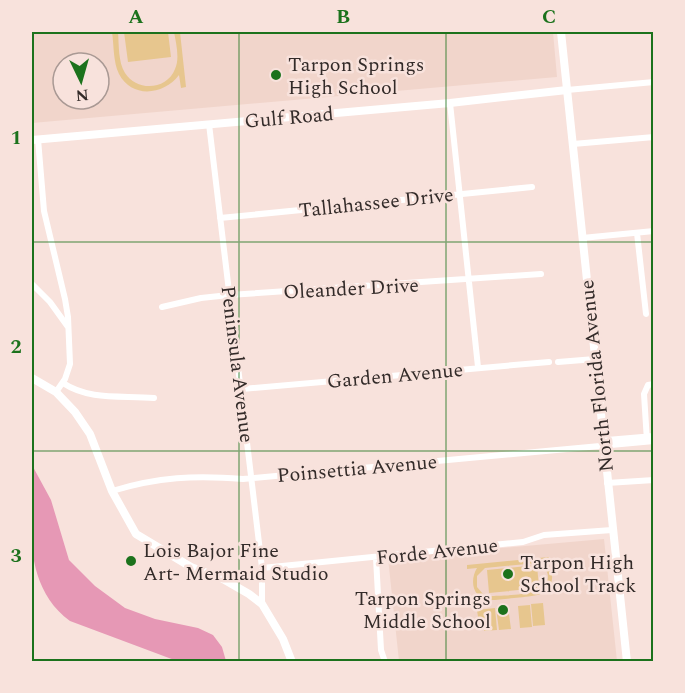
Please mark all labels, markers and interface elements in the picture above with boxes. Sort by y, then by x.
text: A [128,2,144,32]
text: B [336,2,350,32]
text: C [542,2,556,32]
place label: Tarpon Springs High School [288,50,424,103]
north arrow [51,51,111,111]
marker: Tarpon Springs High School [269,68,283,82]
text: N [75,82,90,107]
street label: Gulf Road [243,99,335,137]
text: 1 [10,123,22,153]
street label: Tallahassee Drive [297,180,455,226]
street label: Oleander Drive [282,270,420,308]
street label: North Florida Avenue [572,278,622,474]
street label: Peninsula Avenue [212,284,262,444]
text: 2 [10,332,22,362]
street label: Garden Avenue [326,355,464,397]
street label: Poinsettia Avenue [276,447,438,491]
street label: Forde Avenue [375,531,499,573]
place label: Lois Bajor Fine Art- Mermaid Studio [143,536,329,589]
text: 3 [10,541,22,571]
place label: Tarpon High School Track [520,548,636,601]
marker: Lois Bajor Fine Art- Mermaid Studio [124,554,138,568]
marker: Tarpon High School Track [501,567,515,581]
place label: Tarpon Springs Middle School [355,584,491,637]
marker: Tarpon Springs Middle School [496,603,510,617]

